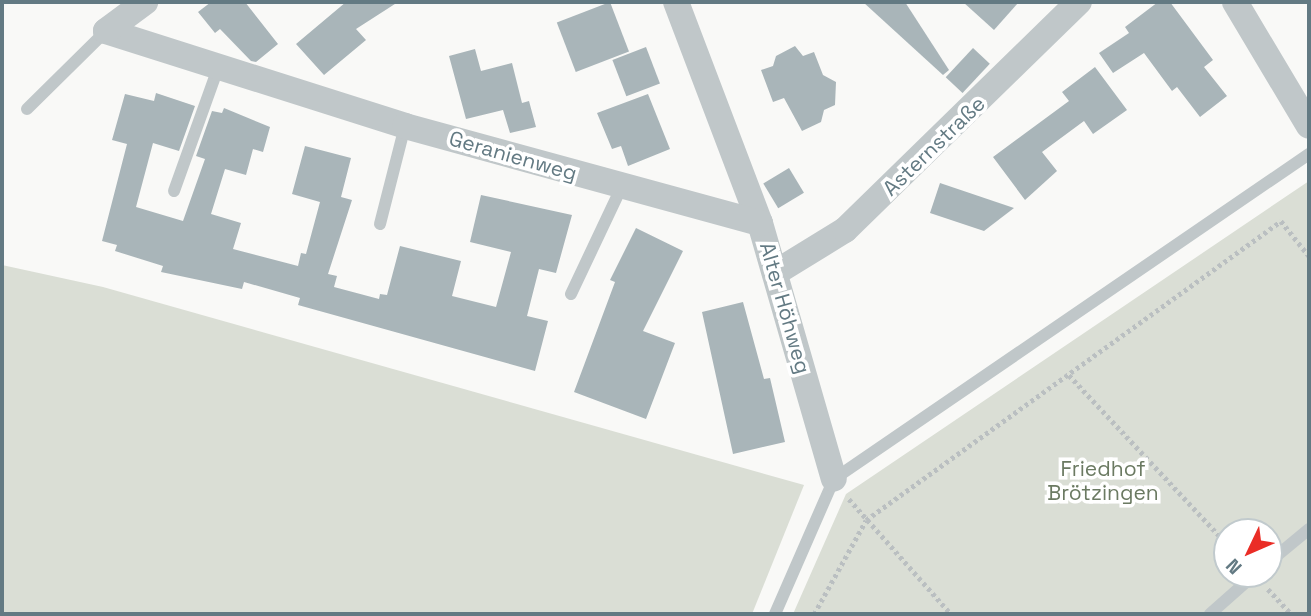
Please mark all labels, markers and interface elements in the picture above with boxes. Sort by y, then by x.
street label: Asternstraße [878,91,990,201]
street label: Geranienweg [446,126,580,186]
street label: Alter Höhweg [754,239,816,377]
park label: Friedhof Brötzingen [1047,456,1159,506]
north arrow [1213,518,1283,588]
text: N [1221,553,1247,580]

